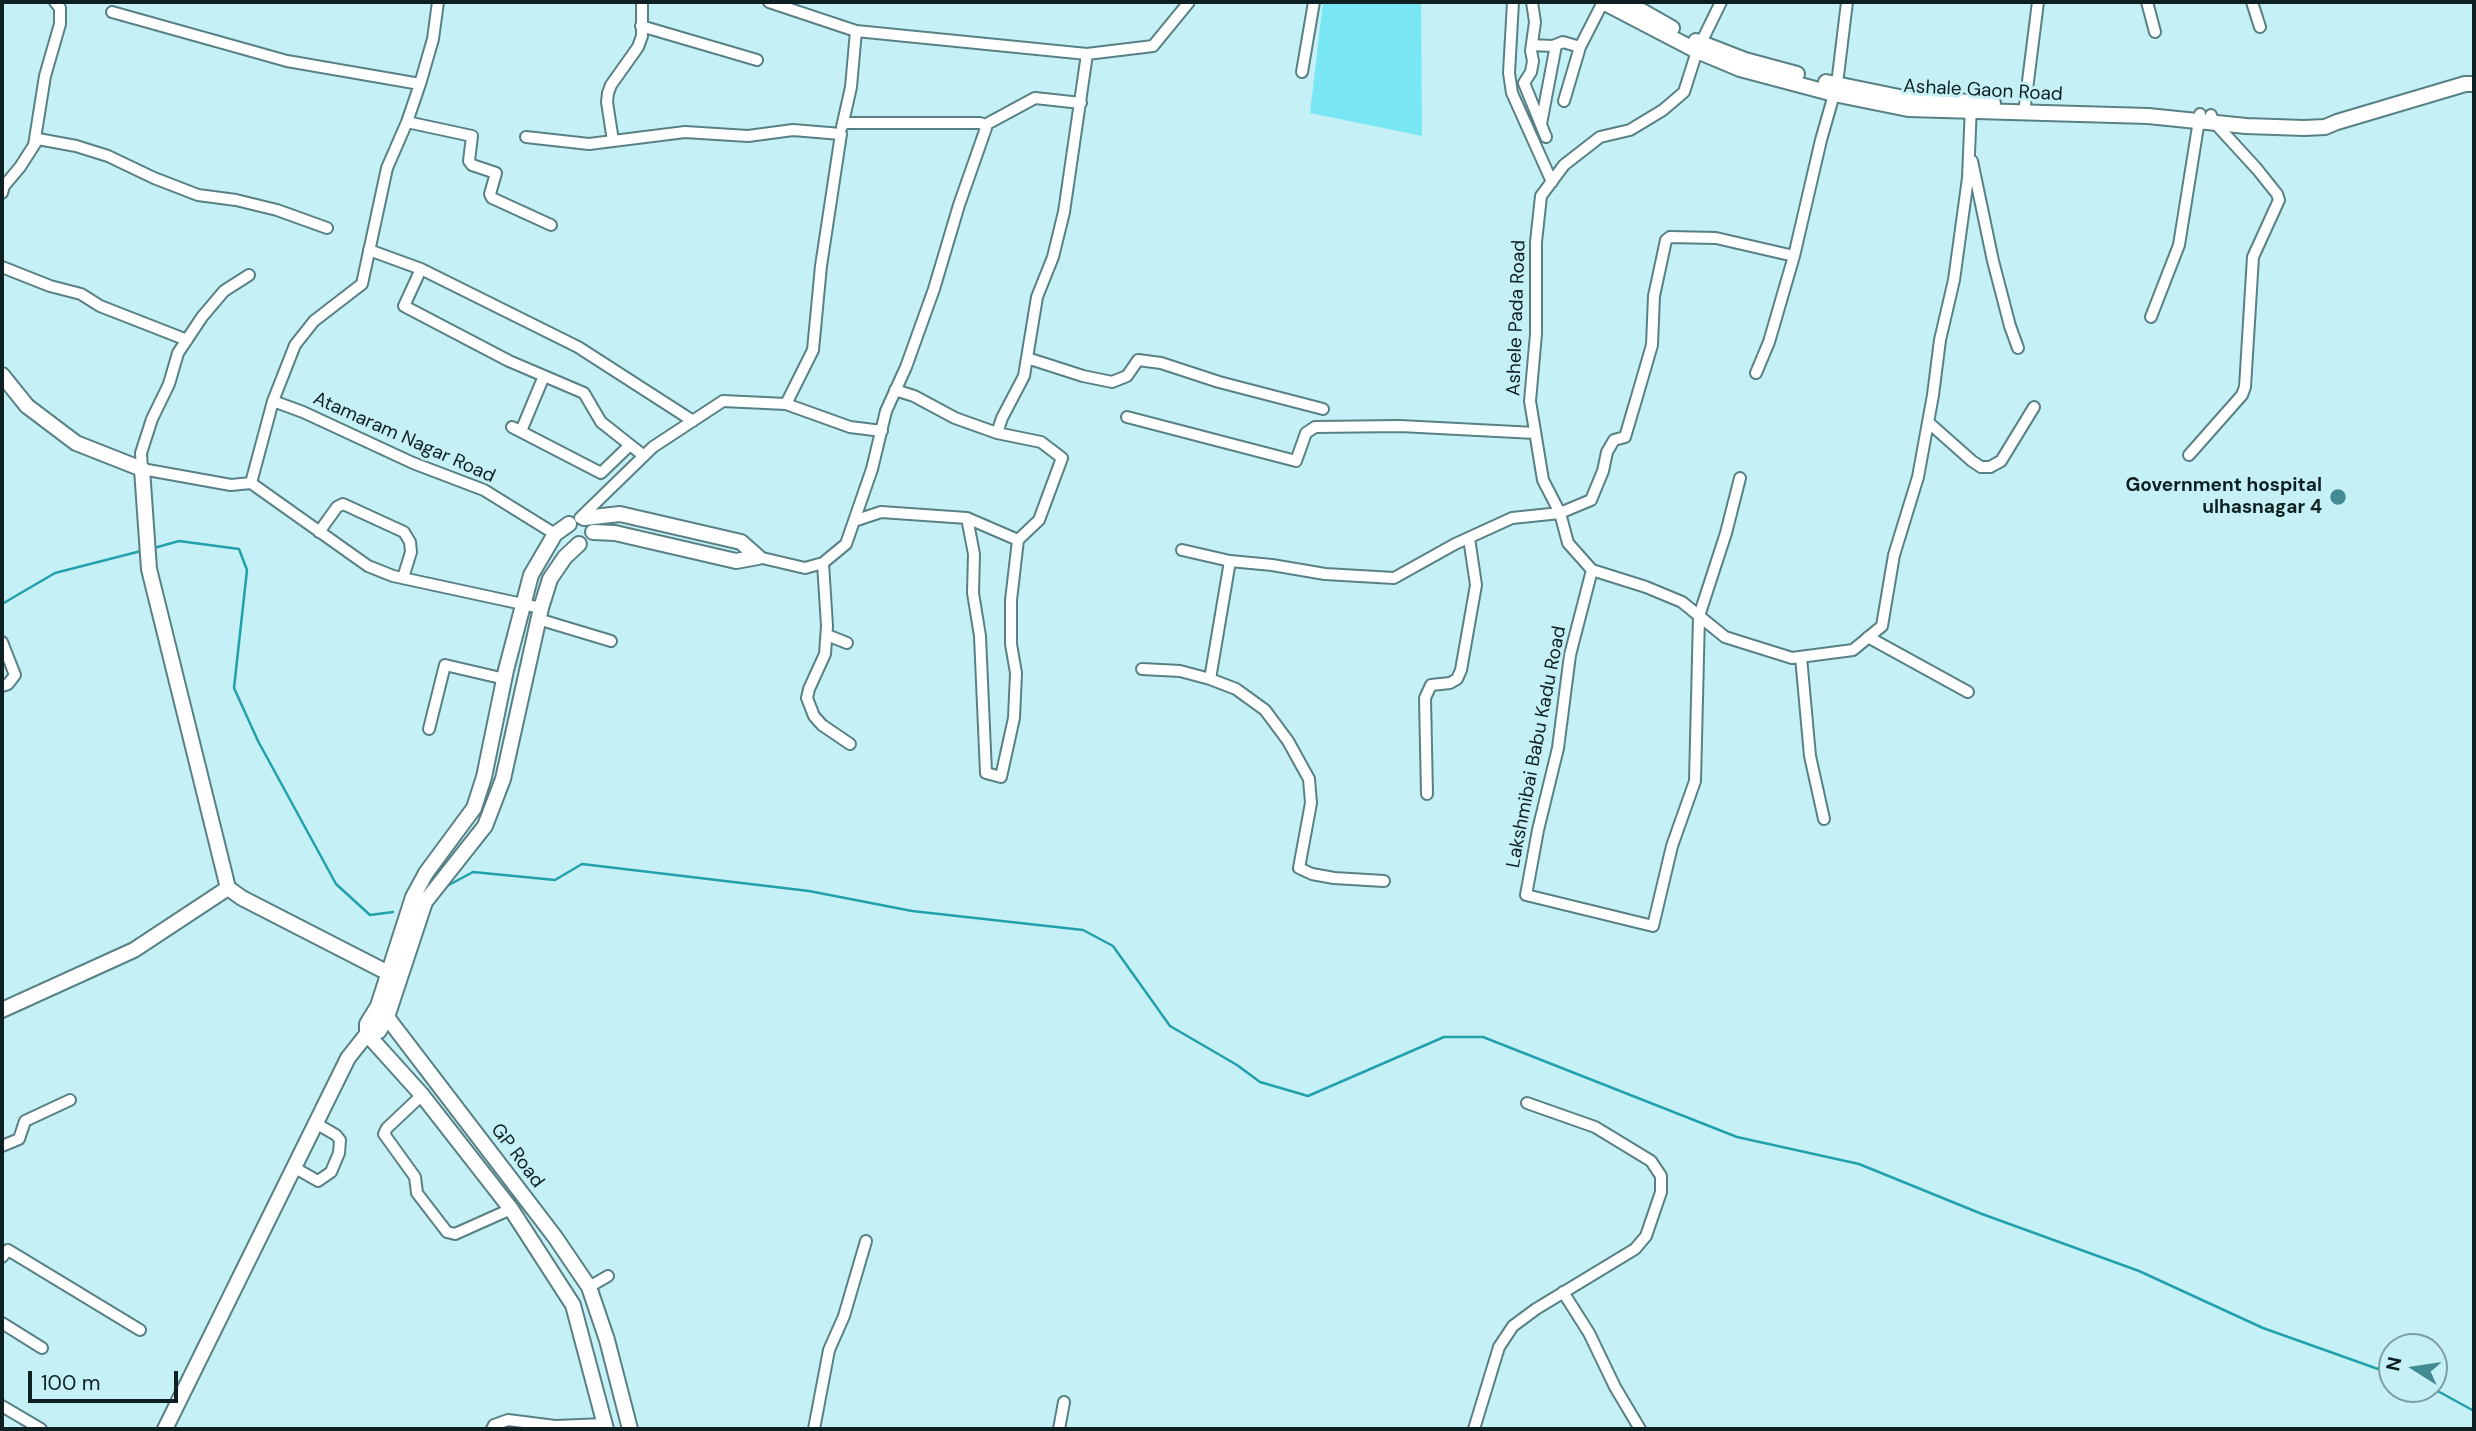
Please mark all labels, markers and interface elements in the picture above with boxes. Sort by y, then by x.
street label: Ashale Gaon Road [1903,75,2063,107]
street label: Ashele Pada Road [1503,239,1531,397]
street label: Atamaram Nagar Road [309,388,499,488]
place label: Government hospital ulhasnagar 4 [2126,475,2322,519]
marker: Government hospital ulhasnagar 4 [2328,487,2348,507]
street label: Lakshmibai Babu Kadu Road [1502,624,1572,870]
street label: GP Road [485,1119,549,1193]
north arrow [2378,1333,2448,1403]
text: N [2380,1355,2408,1373]
scale bar [32,1358,182,1402]
text: 100 m [41,1369,101,1397]

